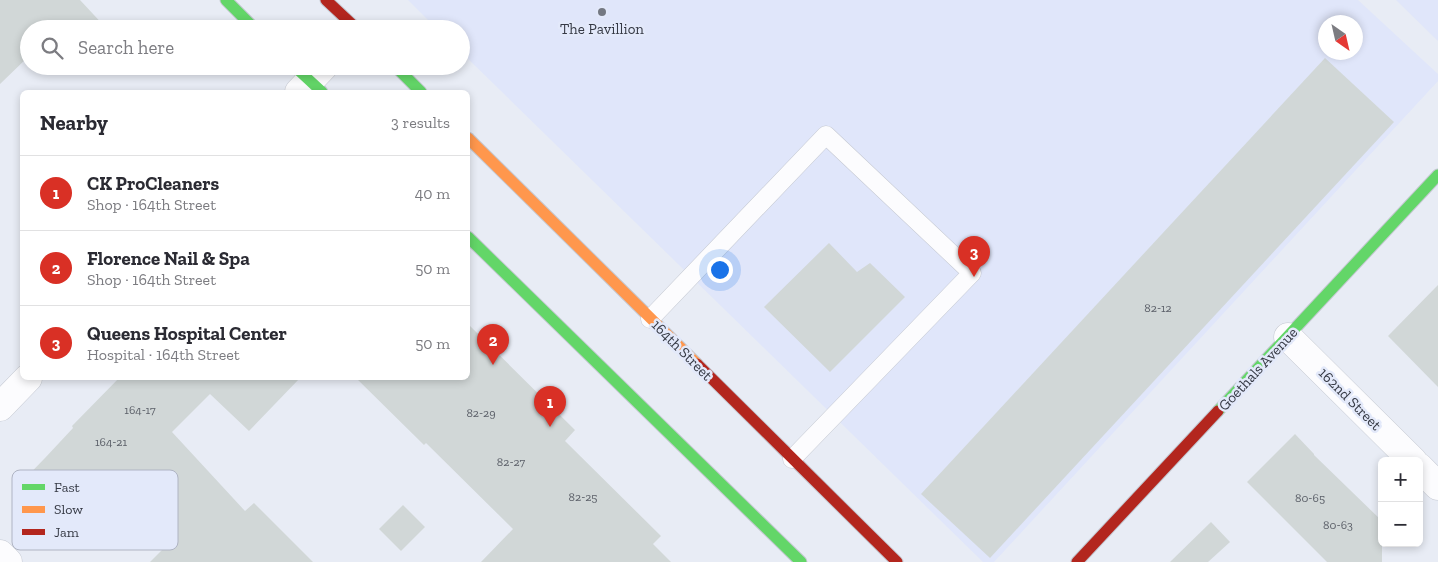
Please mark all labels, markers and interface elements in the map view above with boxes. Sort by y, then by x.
marker: The Pavillion [596,6,608,18]
north arrow [1318,15,1363,60]
search box [20,20,470,75]
place label: The Pavillion [560,20,644,38]
icon: search [38,34,66,62]
text: Search here [78,36,174,59]
text: Nearby [40,110,108,135]
text: 3 results [391,113,450,132]
text: CK ProCleaners [87,172,219,195]
text: 1 [53,184,59,203]
text: 40 m [415,184,450,203]
text: Shop · 164th Street [87,195,216,214]
pin: 3 [958,236,990,277]
text: Florence Nail & Spa [87,247,250,270]
your location [707,257,733,283]
text: 2 [52,259,60,278]
text: 50 m [415,259,450,278]
text: Shop · 164th Street [87,270,216,289]
house number: 82-12 [1144,301,1172,315]
street label: 164th Street [648,316,716,384]
text: Queens Hospital Center [87,322,287,345]
pin: 2 [477,324,509,365]
street label: Goethals Avenue [1215,324,1301,414]
text: 3 [52,334,60,353]
text: 50 m [415,334,450,353]
text: Hospital · 164th Street [87,345,240,364]
street label: 162nd Street [1315,364,1385,434]
pin: 1 [534,386,566,427]
house number: 164-17 [124,403,156,417]
house number: 82-29 [466,406,496,420]
house number: 164-21 [95,435,127,449]
house number: 82-27 [497,455,526,469]
map controls [1378,457,1423,547]
button: + [1378,457,1423,502]
legend [12,470,178,550]
text: Fast [54,479,81,496]
house number: 82-25 [569,490,597,504]
house number: 80-65 [1295,491,1325,505]
text: Slow [54,501,83,518]
button: − [1378,502,1423,547]
house number: 80-63 [1323,518,1353,532]
text: Jam [54,524,79,541]

